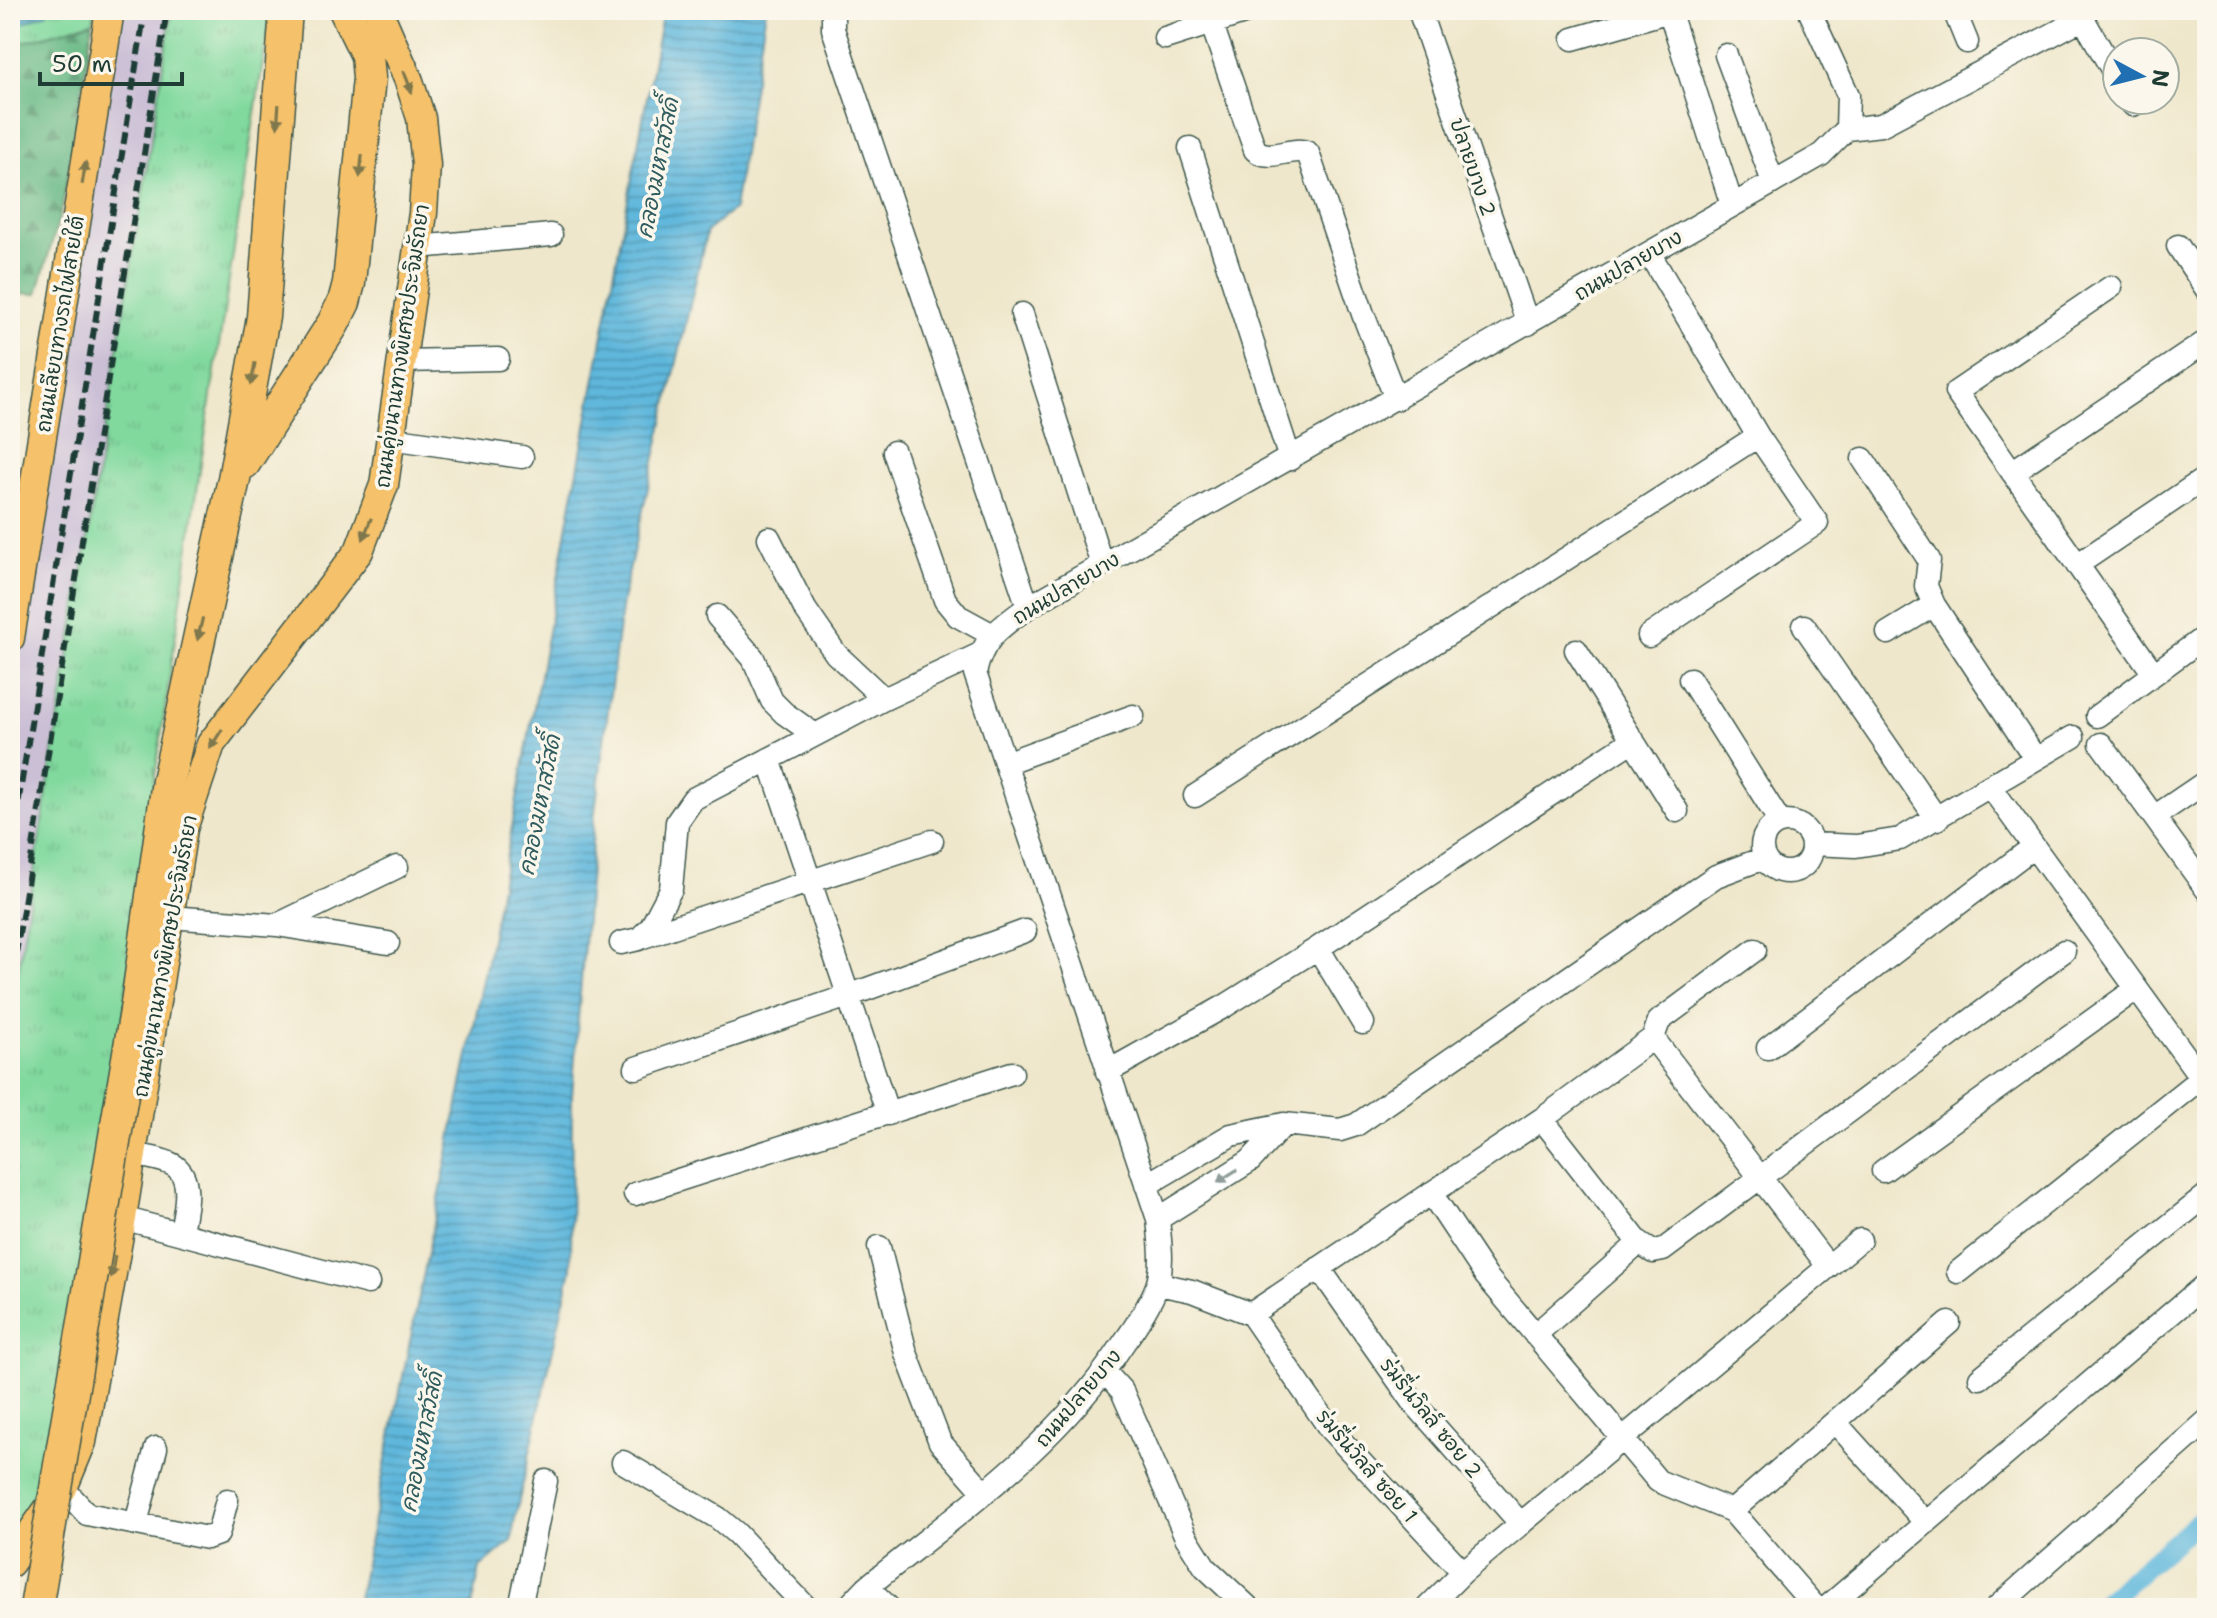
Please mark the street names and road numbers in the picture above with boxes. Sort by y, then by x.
street label: ปลายบาง 2 [1444,115,1502,219]
street label: ถนนคู่ขนานทางพิเศษประจิมรัถยา [369,202,438,490]
street label: ถนนเลียบทางรถไฟสายใต้ [30,214,90,434]
street label: ถนนปลายบาง [1569,224,1687,306]
street label: ถนนปลายบาง [1008,546,1124,630]
street label: ถนนคู่ขนานทางพิเศษประจิมรัถยา [127,813,206,1100]
street label: ถนนปลายบาง [1029,1344,1127,1452]
street label: ร่มรื่นวิลล์ ซอย 2 [1375,1349,1492,1483]
street label: ร่มรื่นวิลล์ ซอย 1 [1311,1400,1428,1528]

